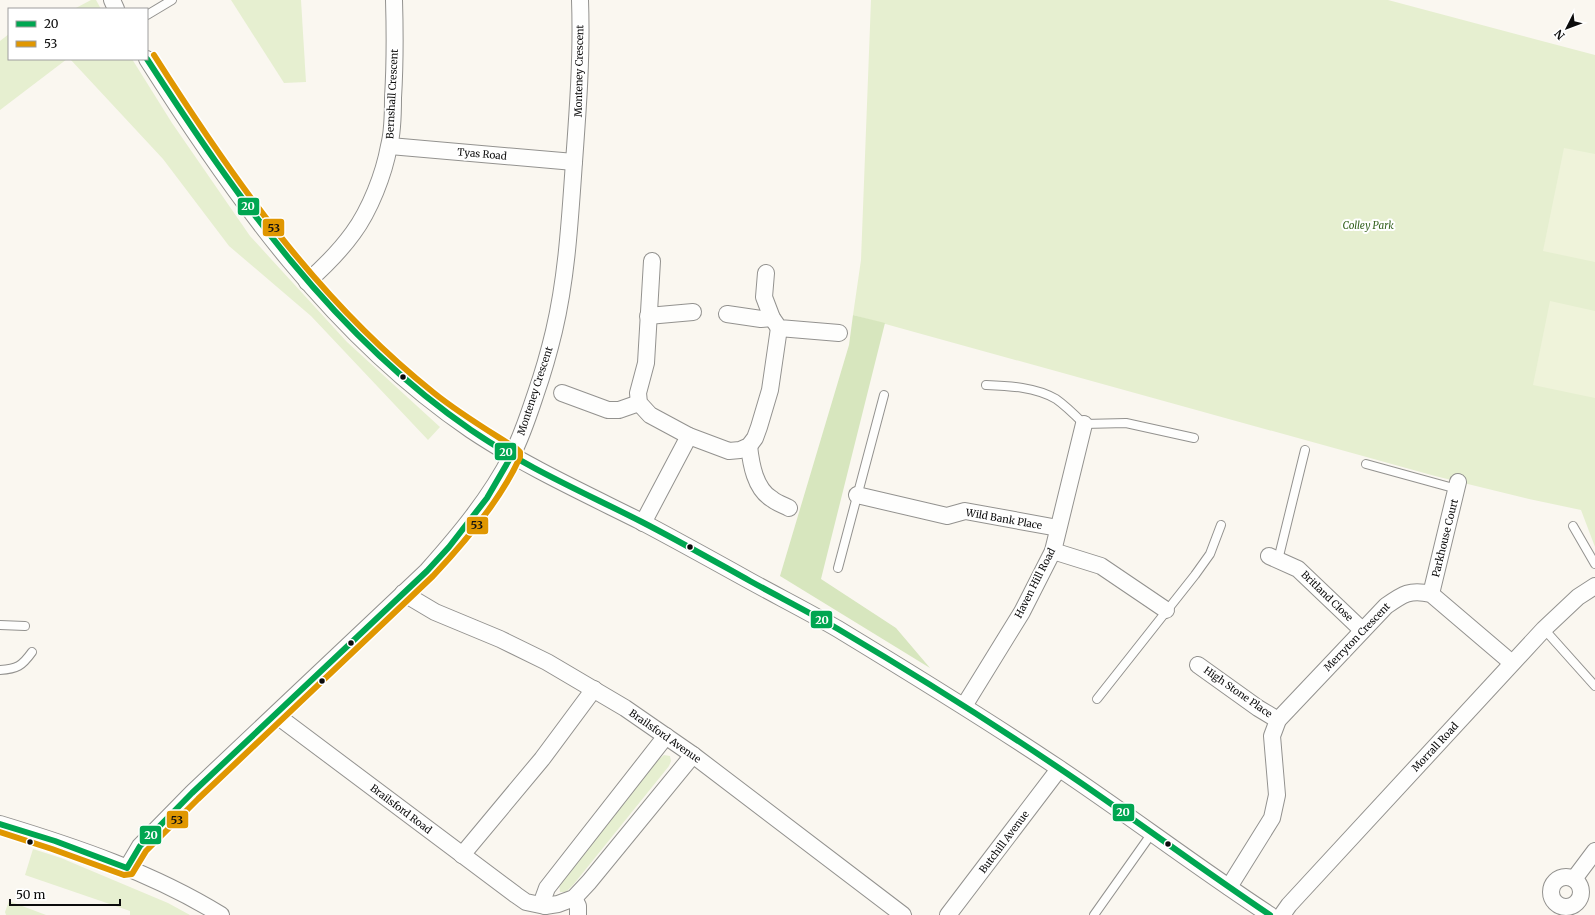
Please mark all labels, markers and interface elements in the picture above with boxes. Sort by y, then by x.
legend [8,8,148,60]
north arrow [1547,8,1587,48]
text: 20 [44,16,59,31]
street label: Monteney Crescent [572,25,586,117]
text: N [1551,27,1568,43]
text: 53 [44,36,57,51]
street label: Bernshall Crescent [383,49,401,139]
street label: Tyas Road [457,145,507,163]
line badge: 20 [237,197,260,216]
text: 20 [241,199,255,213]
line badge: 53 [262,218,285,237]
park label: Colley Park [1342,219,1394,232]
text: 53 [268,221,280,235]
street label: Monteney Crescent [515,345,556,437]
unlabelled marker [398,372,408,382]
line badge: 20 [494,442,517,461]
text: 20 [499,445,513,459]
street label: Parkhouse Court [1429,497,1461,579]
street label: Wild Bank Place [964,506,1043,532]
line badge: 53 [466,516,489,535]
text: 53 [471,518,483,532]
unlabelled marker [685,542,695,552]
street label: Haven Hill Road [1012,546,1058,620]
street label: Britland Close [1298,568,1356,624]
street label: Merryton Crescent [1321,600,1393,674]
line badge: 20 [810,610,833,629]
text: 20 [815,613,829,627]
unlabelled marker [346,638,356,648]
street label: High Stone Place [1201,664,1275,720]
unlabelled marker [317,676,327,686]
street label: Brailsford Avenue [627,706,703,766]
street label: Morrall Road [1409,720,1461,774]
street label: Brailsford Road [368,782,434,836]
line badge: 20 [1112,803,1135,822]
text: 20 [1116,805,1130,819]
street label: Butchill Avenue [976,808,1032,876]
line badge: 53 [166,810,189,829]
text: 53 [171,813,183,827]
line badge: 20 [139,825,162,845]
text: 20 [144,828,158,842]
unlabelled marker [25,837,35,847]
unlabelled marker [1163,839,1173,849]
scale bar [10,881,120,907]
text: 50 m [16,887,45,902]

